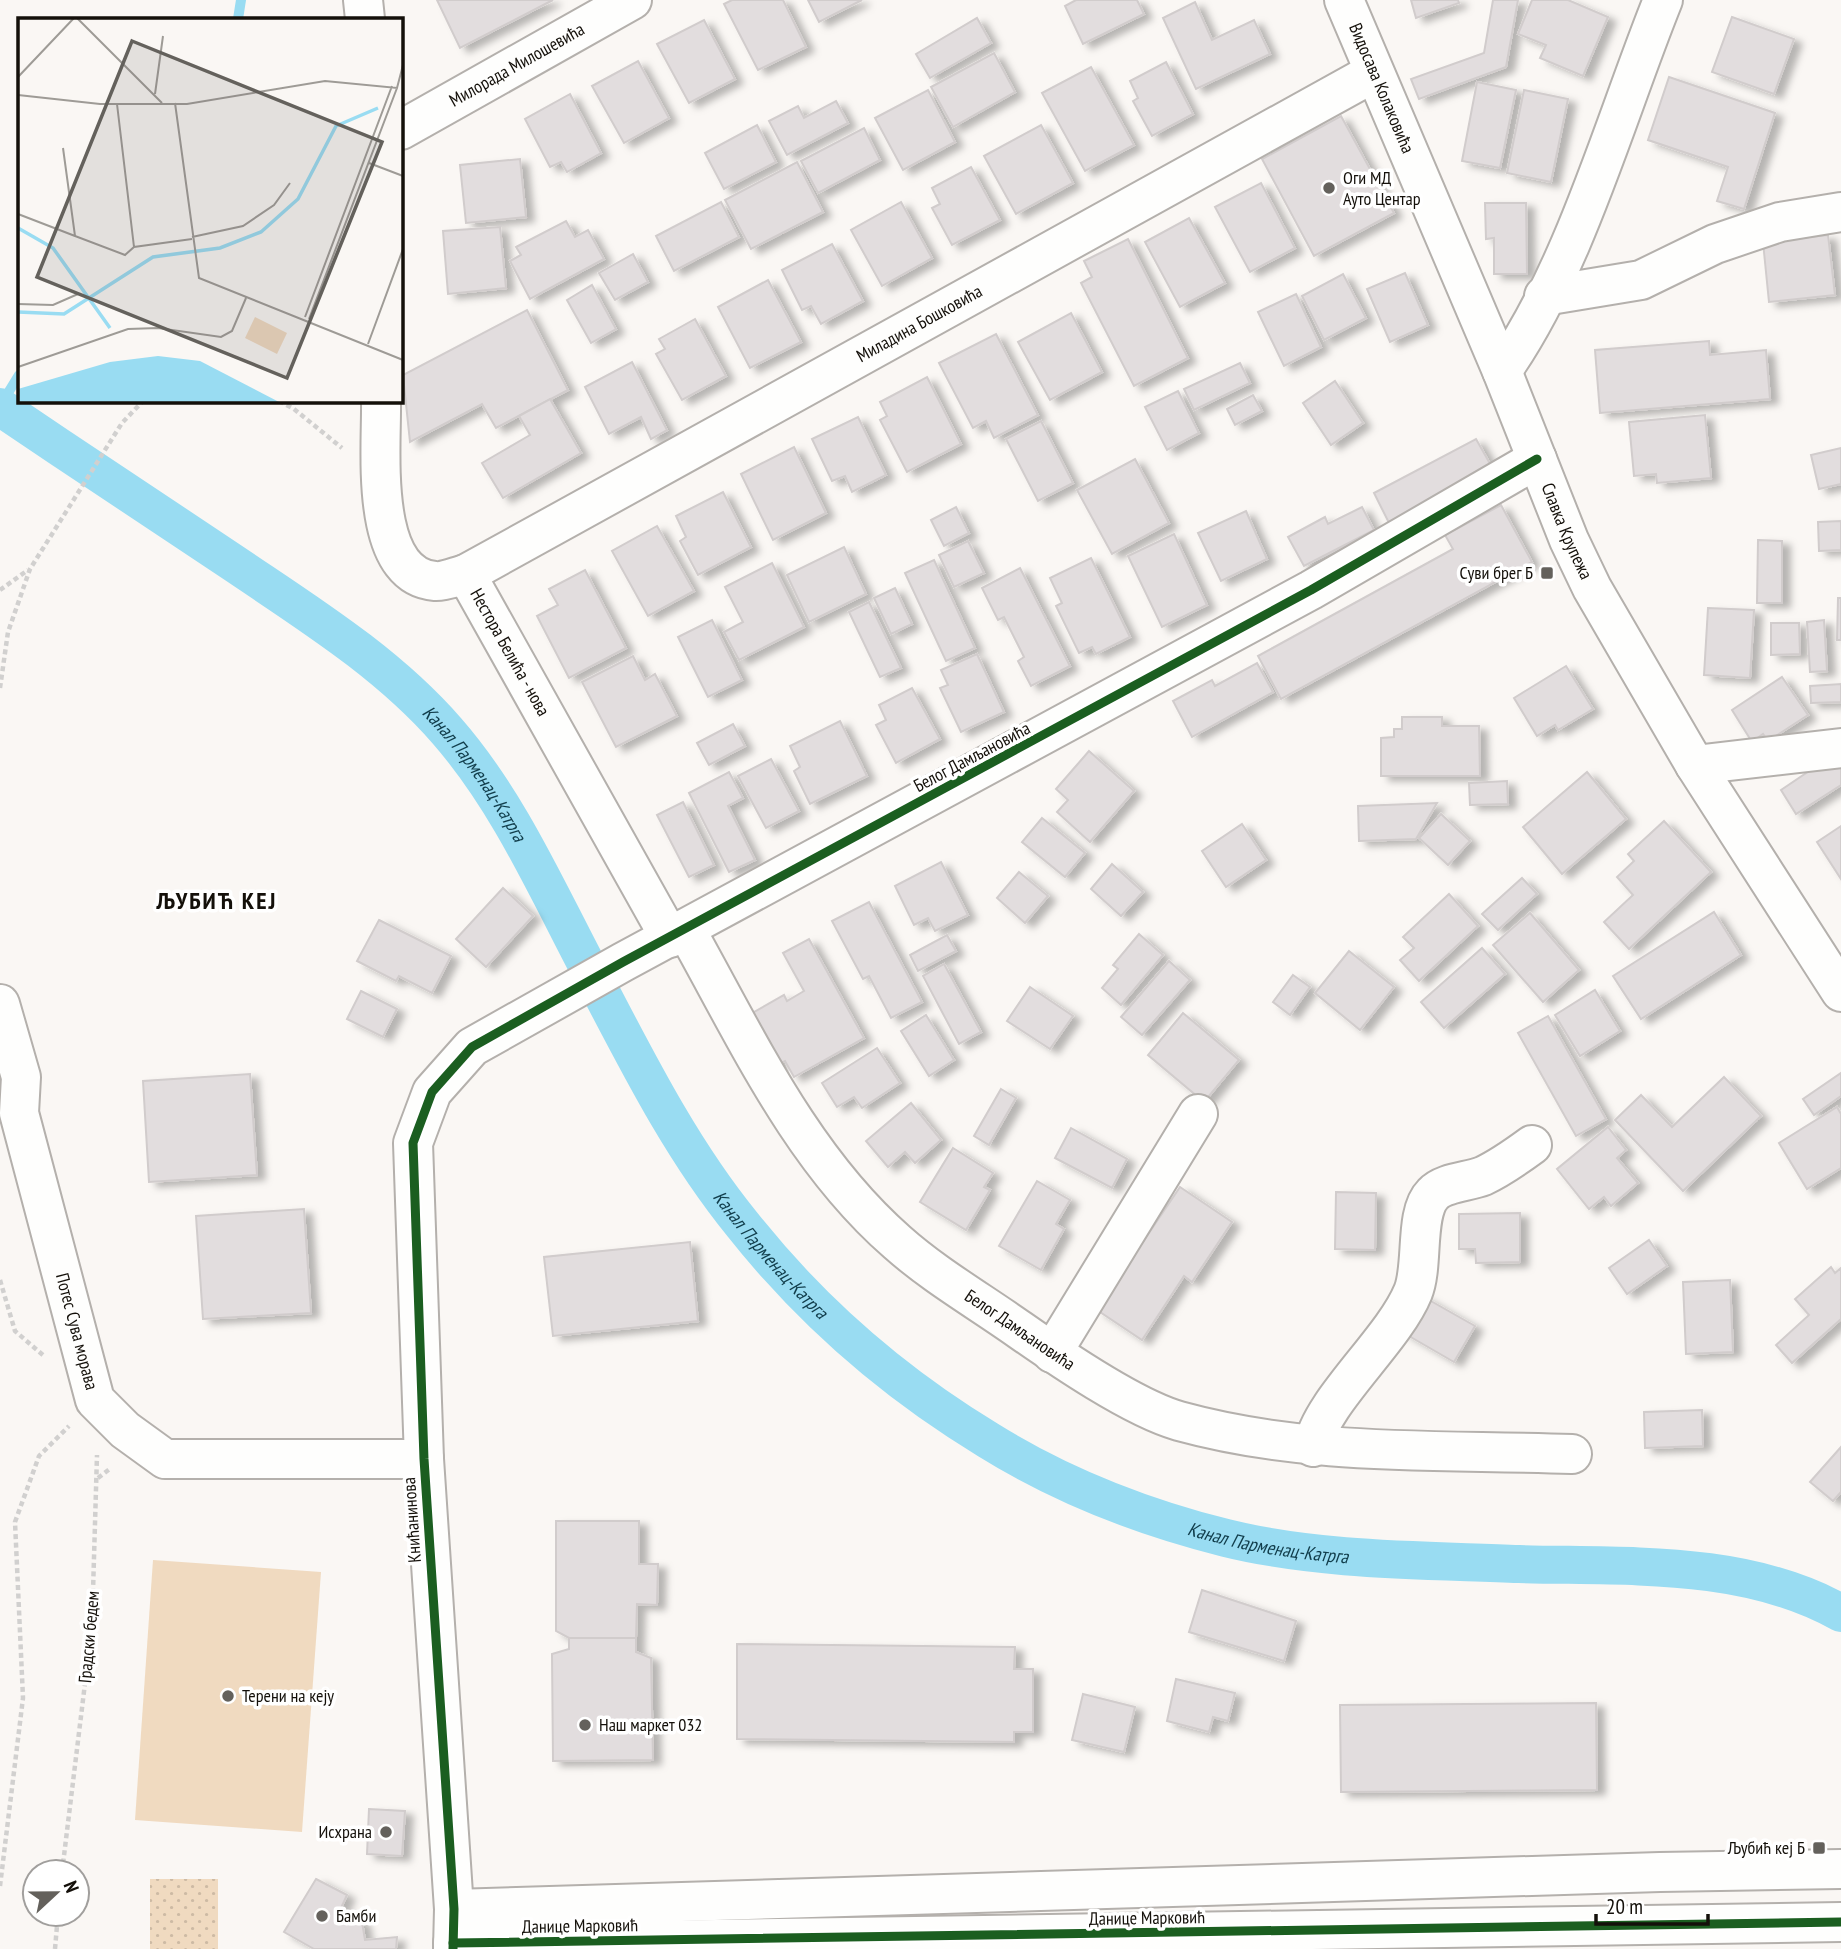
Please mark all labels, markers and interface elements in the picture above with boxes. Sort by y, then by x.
street label: Милорада Милошевића [445,17,588,111]
inset map [18,18,402,402]
street label: Видосава Колаковића [1344,20,1420,157]
place label: Оги МД Ауто Центар [1343,166,1421,210]
marker: Оги МД Ауто Центар [1321,180,1337,196]
street label: Миладина Бошковића [852,279,986,367]
street label: Славка Крупежа [1537,479,1598,583]
place label: Суви брег Б [1459,561,1533,584]
marker: Суви брег Б [1539,565,1555,581]
street label: Нестора Белића - нова [465,584,555,720]
water label: Канал Парменац-Катрга [418,700,533,847]
street label: Белог Дамљановића [910,716,1034,797]
district label: ЉУБИЋ КЕЈ [156,885,277,916]
water label: Канал Парменац-Катрга [708,1186,834,1325]
street label: Потес Сува морава [51,1270,104,1392]
street label: Белог Дамљановића [960,1284,1080,1375]
street label: Книћанинова [397,1477,426,1563]
water label: Канал Парменац-Катрга [1185,1516,1351,1569]
street label: Градски бедем [73,1590,104,1684]
place label: Терени на кеју [242,1684,334,1707]
marker: Терени на кеју [220,1688,236,1704]
place label: Наш маркет 032 [599,1713,702,1736]
marker: Наш маркет 032 [577,1717,593,1733]
place label: Исхрана [319,1820,372,1843]
marker: Исхрана [378,1824,394,1840]
place label: Љубић кеј Б [1727,1836,1805,1859]
marker: Љубић кеј Б [1811,1840,1827,1856]
north arrow [21,1858,91,1928]
text: N [59,1877,85,1896]
scale bar [1596,1882,1708,1926]
text: 20 m [1606,1893,1643,1920]
place label: Бамби [336,1904,376,1927]
street label: Данице Марковић [1089,1905,1205,1930]
marker: Бамби [314,1908,330,1924]
street label: Данице Марковић [522,1913,638,1938]

